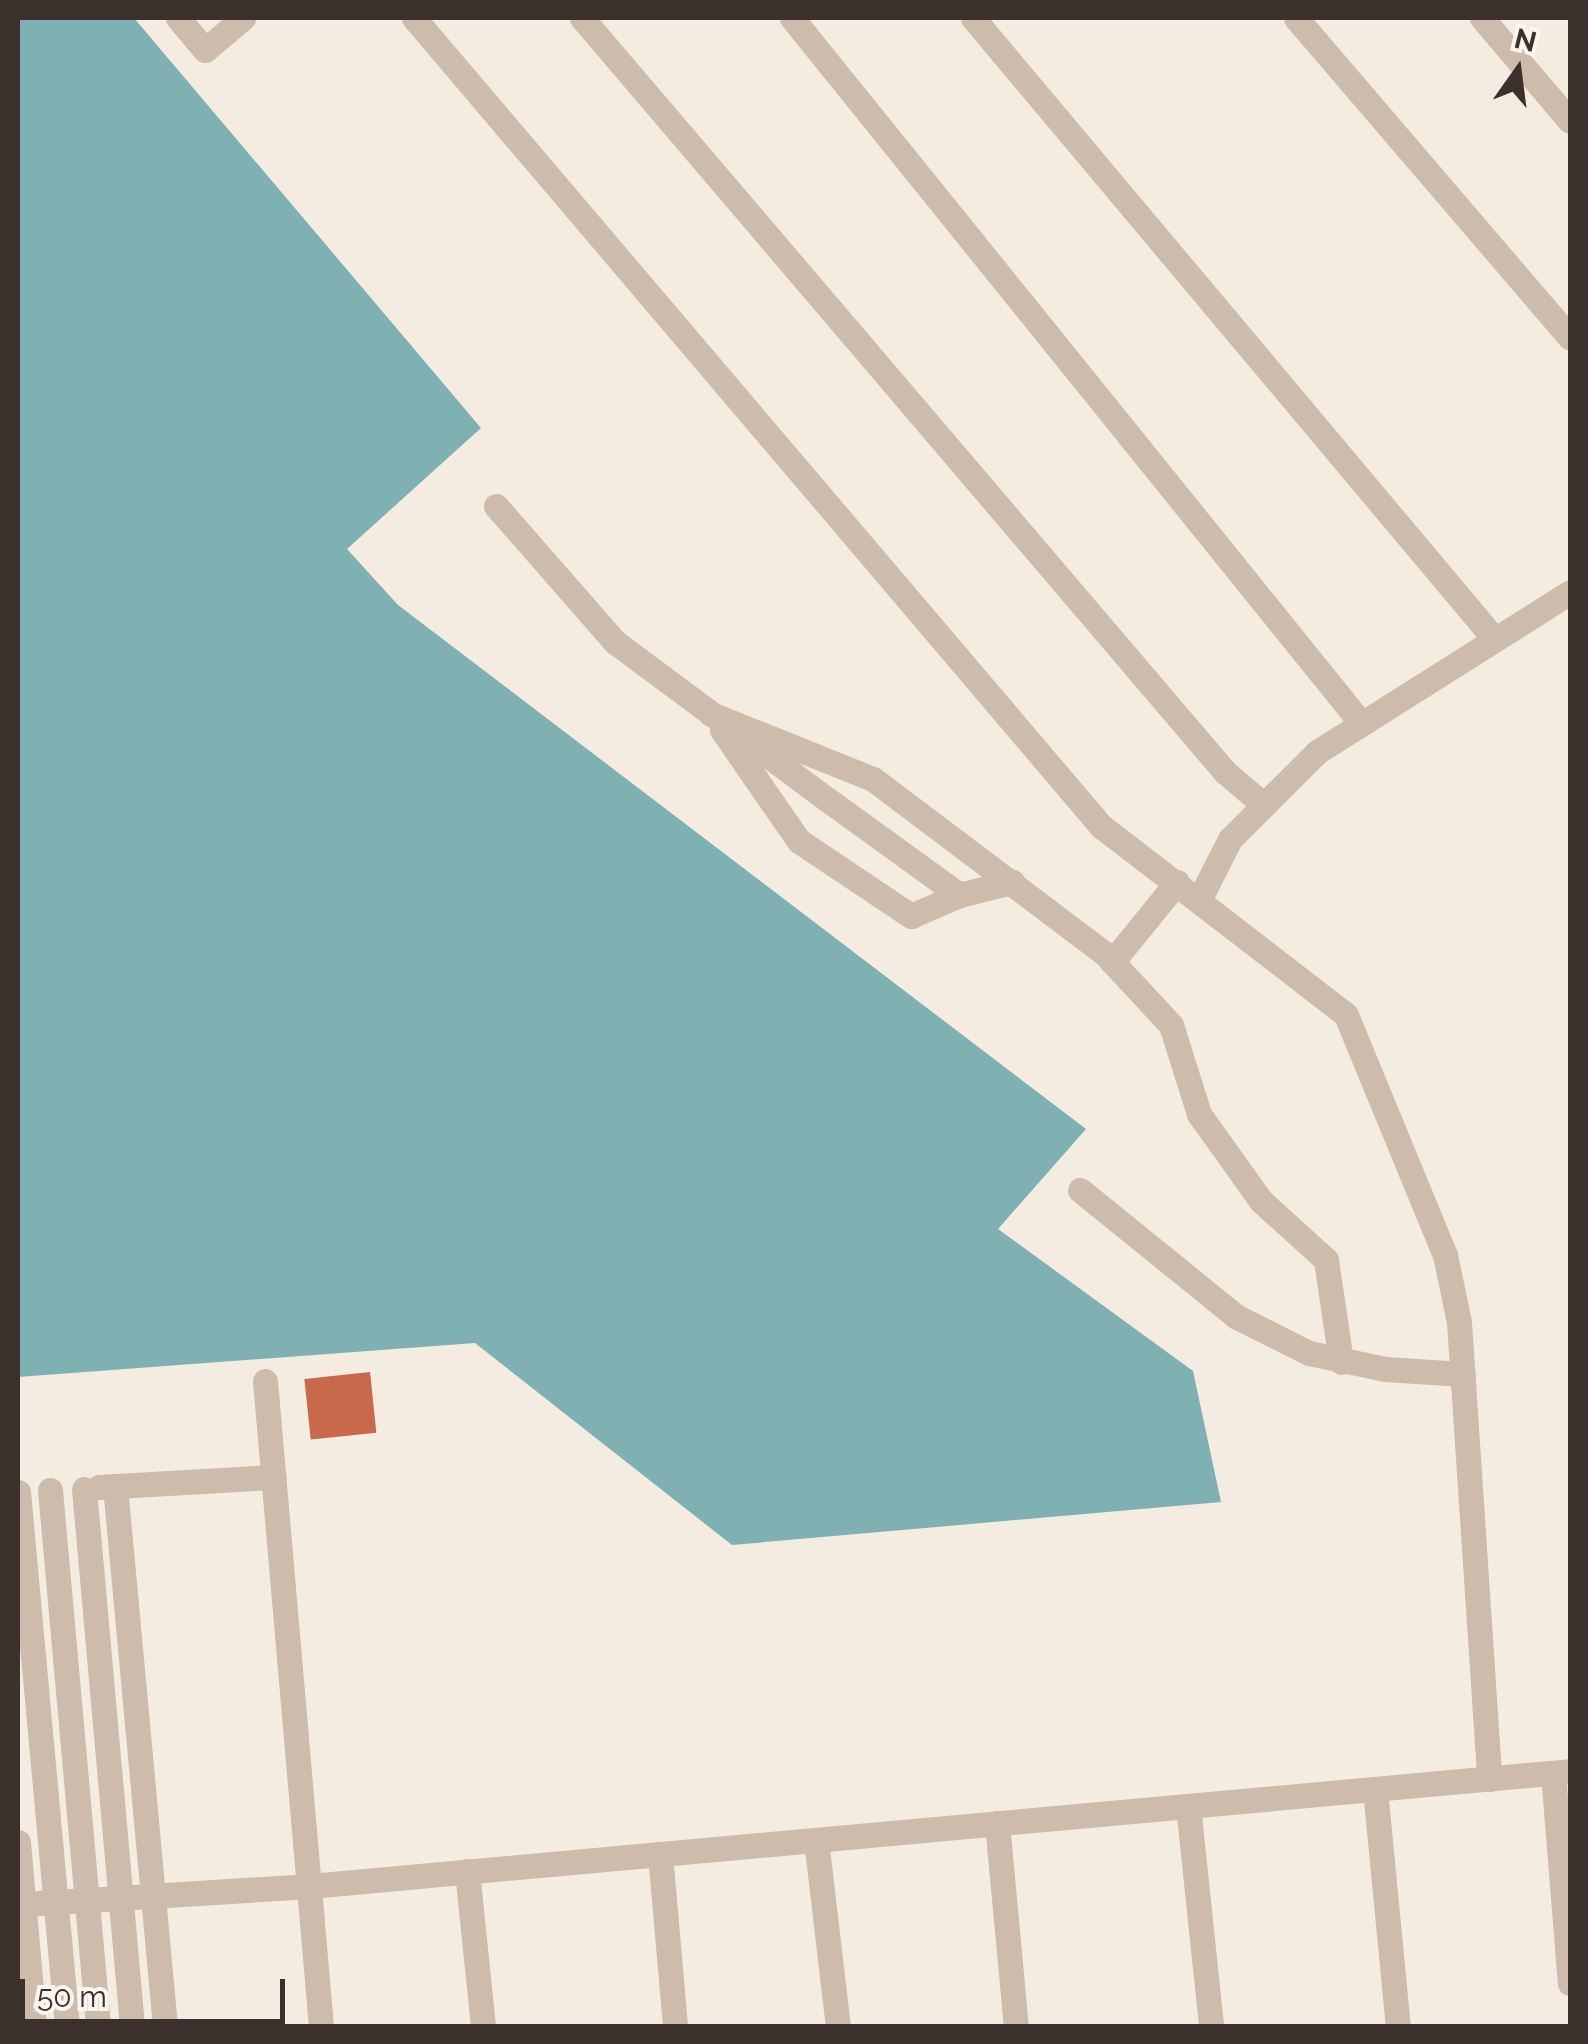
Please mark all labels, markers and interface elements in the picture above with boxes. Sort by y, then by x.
north arrow [1468,20,1568,120]
text: N [1511,22,1540,59]
scale bar [25,1959,290,2021]
text: 50 m [37,1979,107,2014]

